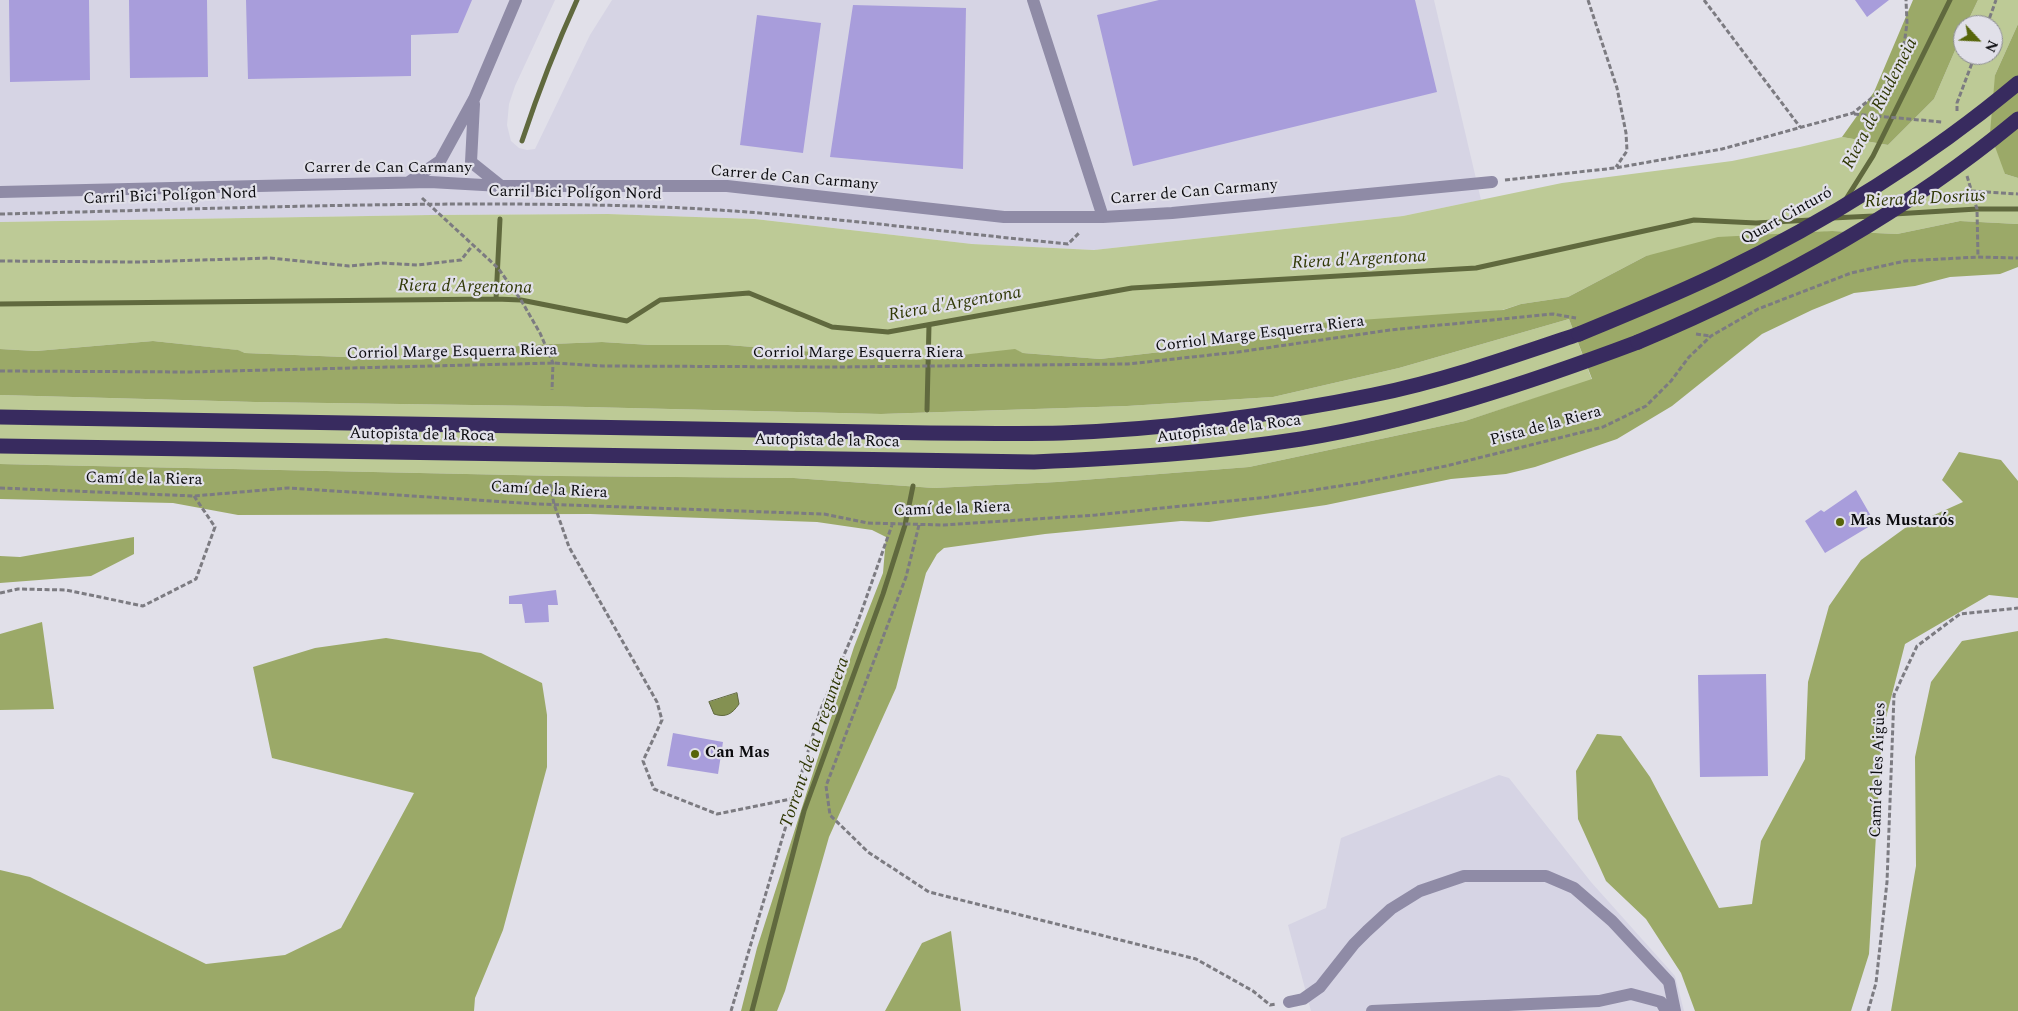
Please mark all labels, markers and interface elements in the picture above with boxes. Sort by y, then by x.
north arrow [1953,15,2003,65]
water label: Riera de Riudemeia [1839,35,1923,173]
text: N [1979,37,2003,56]
street label: Carrer de Can Carmany [304,159,472,179]
street label: Carrer de Can Carmany [710,162,878,196]
street label: Carrer de Can Carmany [1110,176,1278,210]
street label: Carril Bici Polígon Nord [488,183,662,205]
street label: Carril Bici Polígon Nord [83,184,257,210]
street label: Quart Cinturó [1738,184,1836,250]
water label: Riera de Dosrius [1864,186,1986,214]
water label: Riera d'Argentona [1291,247,1427,275]
water label: Riera d'Argentona [398,276,532,300]
water label: Riera d'Argentona [887,283,1023,327]
street label: Corriol Marge Esquerra Riera [1154,313,1366,357]
street label: Corriol Marge Esquerra Riera [347,342,557,364]
street label: Corriol Marge Esquerra Riera [753,344,963,364]
street label: Pista de la Riera [1488,403,1604,451]
street label: Autopista de la Roca [1156,412,1302,448]
street label: Autopista de la Roca [349,425,495,447]
street label: Autopista de la Roca [754,431,900,453]
street label: Camí de la Riera [85,469,203,491]
street label: Camí de la Riera [490,478,608,504]
street label: Camí de la Riera [893,498,1011,522]
place label: Mas Mustarós [1850,512,1954,532]
marker: Mas Mustarós [1834,516,1846,528]
water label: Torrent de la Preguntera [777,655,855,831]
street label: Camí de les Aigües [1867,702,1891,838]
place label: Can Mas [705,744,770,764]
marker: Can Mas [689,748,701,760]

